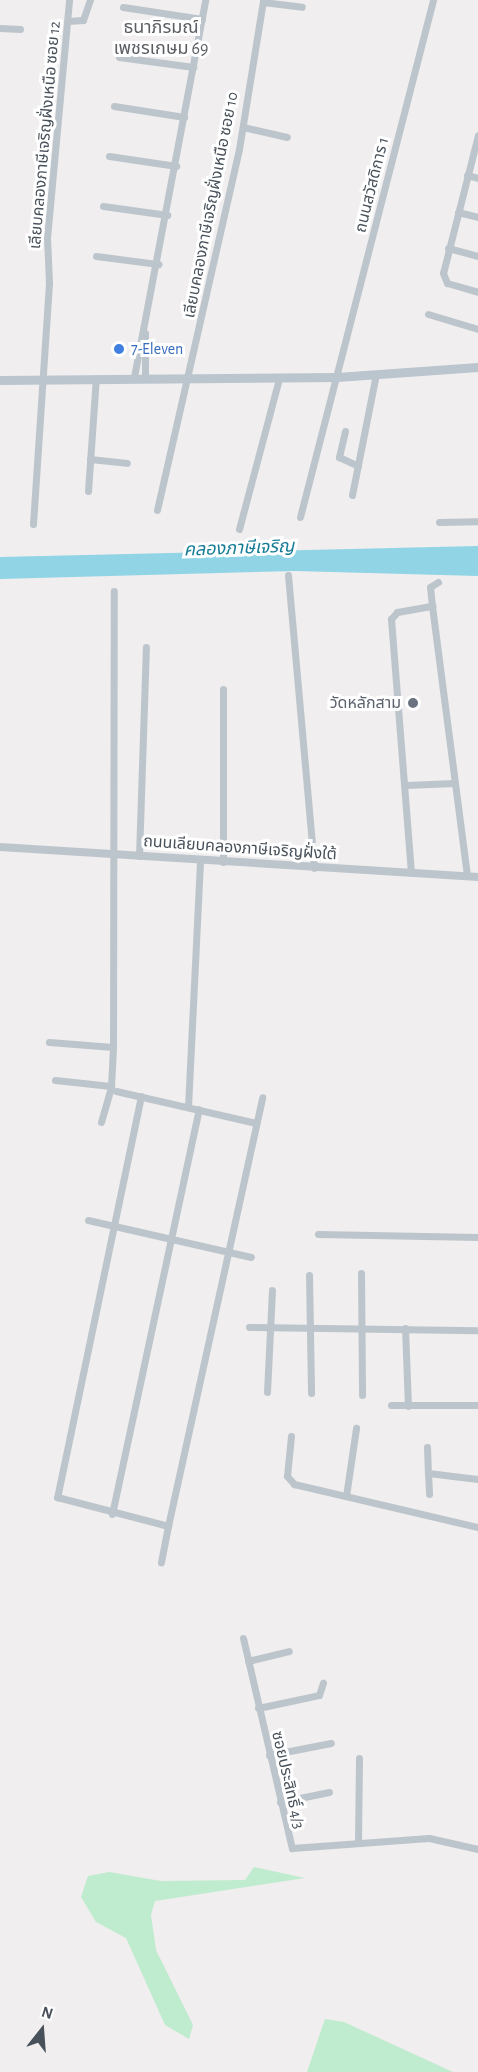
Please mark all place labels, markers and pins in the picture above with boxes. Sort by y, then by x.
place label: 7-Eleven [131,339,183,359]
marker: 7-Eleven [112,342,126,356]
place label: วัดหลักสาม [330,693,401,713]
marker: วัดหลักสาม [406,696,420,710]

